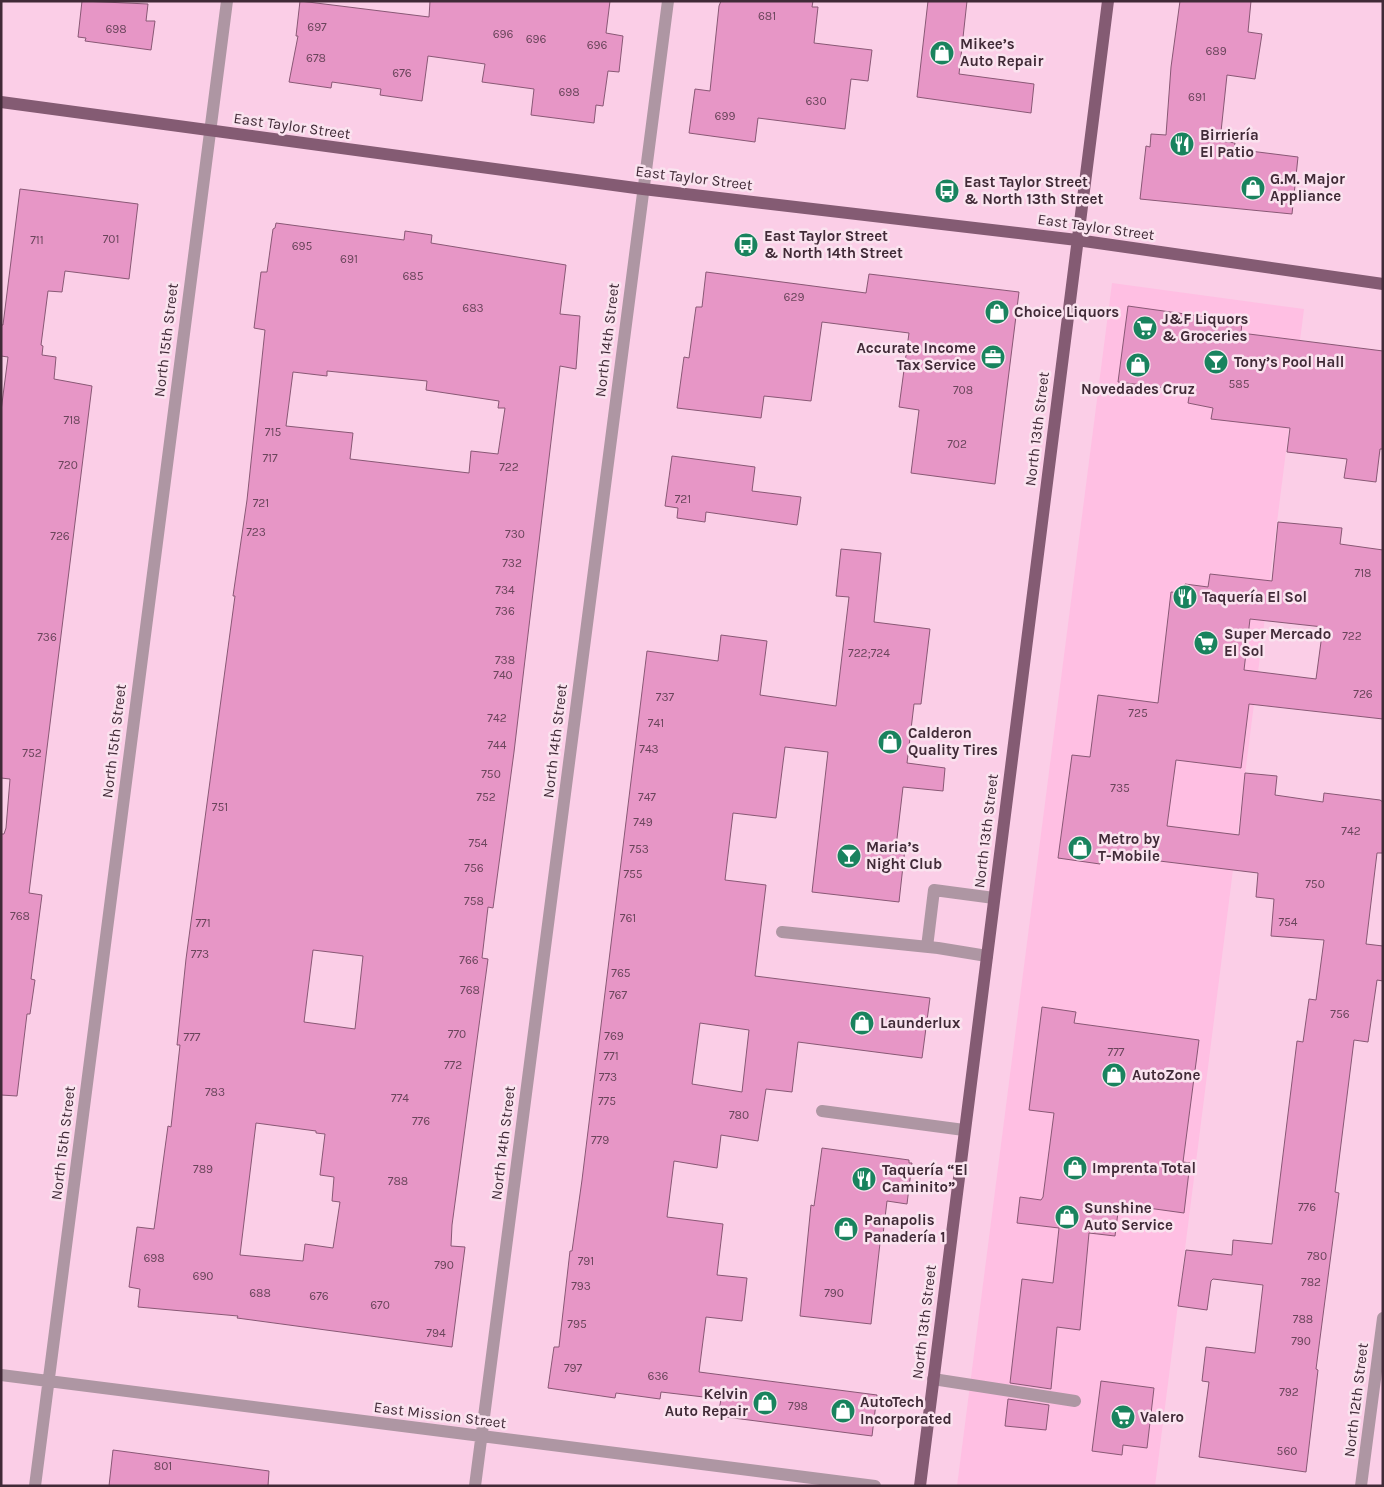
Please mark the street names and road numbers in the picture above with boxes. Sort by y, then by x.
street label: East Taylor Street [232,109,352,143]
street label: East Taylor Street [634,162,754,194]
street label: East Taylor Street [1036,210,1156,244]
street label: North 15th Street [150,281,182,398]
street label: North 14th Street [591,282,623,398]
street label: North 13th Street [1021,370,1053,487]
street label: North 15th Street [98,682,130,799]
street label: North 14th Street [539,683,571,799]
street label: North 13th Street [970,772,1002,889]
street label: North 15th Street [47,1084,79,1201]
street label: North 14th Street [487,1085,519,1201]
street label: North 13th Street [908,1263,940,1380]
street label: North 12th Street [1340,1341,1372,1458]
street label: East Mission Street [373,1398,508,1432]

